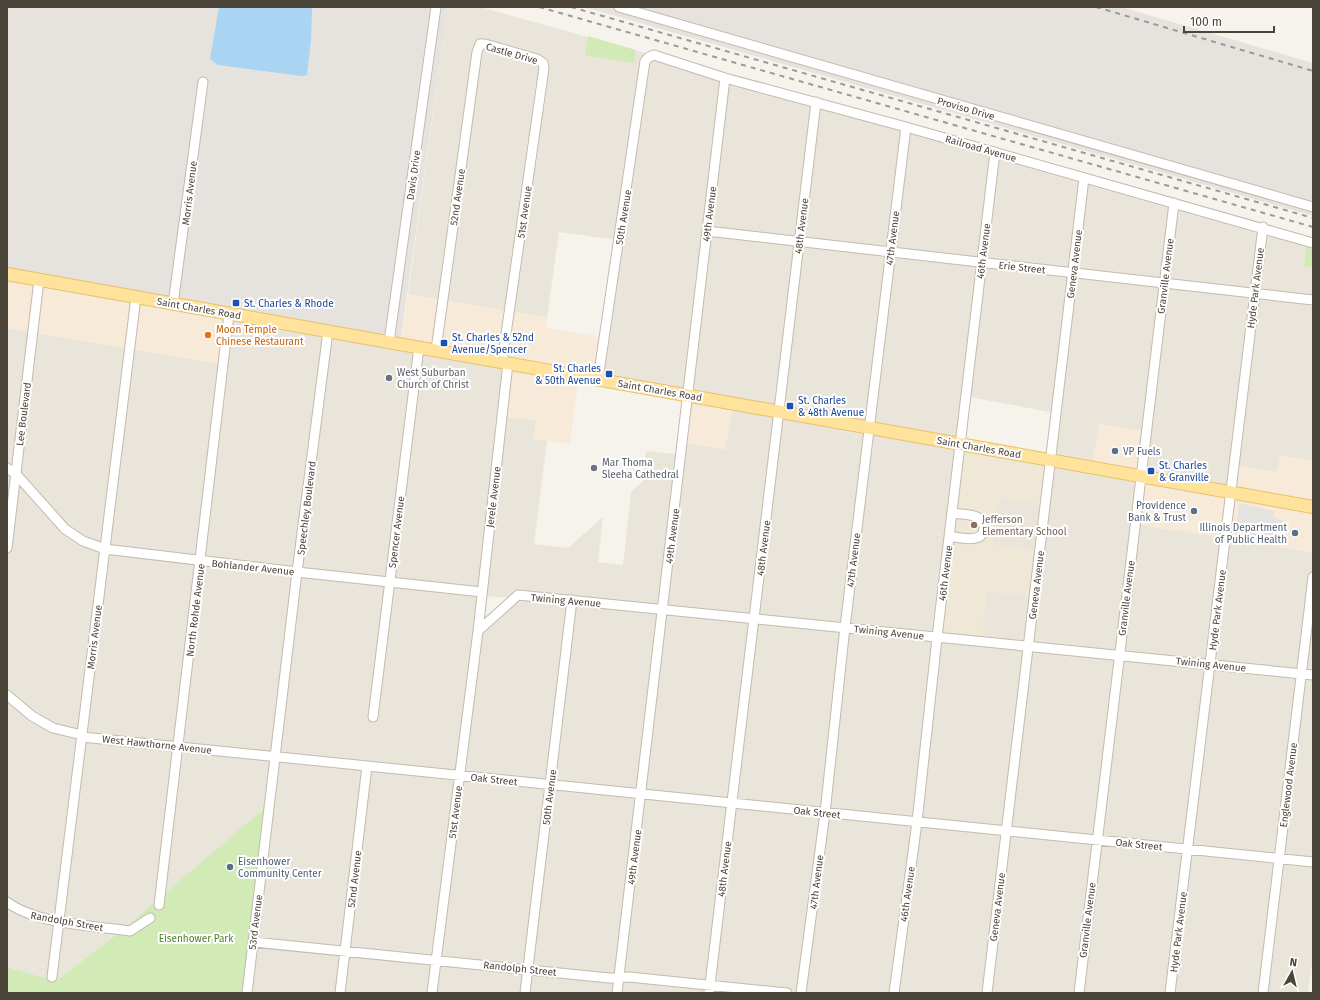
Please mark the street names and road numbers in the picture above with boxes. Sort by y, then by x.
street label: Castle Drive [484,41,539,67]
street label: Proviso Drive [936,95,996,123]
street label: Railroad Avenue [944,133,1018,165]
street label: Davis Drive [405,149,423,201]
street label: Morris Avenue [180,160,200,226]
street label: 52nd Avenue [448,168,468,226]
street label: 51st Avenue [515,185,535,239]
street label: 49th Avenue [701,186,719,242]
street label: 50th Avenue [614,189,634,246]
street label: 48th Avenue [793,198,811,255]
street label: 47th Avenue [884,210,902,266]
street label: 46th Avenue [975,223,993,280]
street label: Geneva Avenue [1065,229,1085,299]
street label: Granville Avenue [1155,238,1177,315]
street label: Hyde Park Avenue [1245,247,1267,329]
street label: Erie Street [998,260,1046,276]
street label: Saint Charles Road [156,296,242,322]
street label: Saint Charles Road [617,378,703,404]
street label: Lee Boulevard [14,382,34,447]
street label: Saint Charles Road [936,435,1022,461]
street label: Speechley Boulevard [295,460,319,556]
street label: Jerele Avenue [484,466,504,528]
street label: Spencer Avenue [387,495,407,569]
street label: 49th Avenue [664,508,682,564]
street label: 48th Avenue [755,520,773,577]
street label: 47th Avenue [845,532,863,588]
street label: 46th Avenue [937,545,955,602]
street label: Geneva Avenue [1027,550,1047,620]
street label: Bohlander Avenue [211,558,295,578]
street label: Granville Avenue [1116,560,1138,637]
street label: North Rohde Avenue [184,563,208,657]
street label: Hyde Park Avenue [1207,569,1229,651]
street label: Twining Avenue [530,592,602,610]
street label: Morris Avenue [85,604,105,670]
street label: Twining Avenue [853,623,925,643]
street label: Twining Avenue [1175,655,1247,675]
street label: West Hawthorne Avenue [101,733,212,757]
street label: Englewood Avenue [1278,742,1300,828]
street label: 50th Avenue [541,769,559,826]
street label: Oak Street [470,772,518,788]
street label: 51st Avenue [447,785,465,839]
street label: Oak Street [793,805,841,821]
street label: 49th Avenue [626,829,644,885]
street label: Oak Street [1115,837,1163,853]
street label: 48th Avenue [716,841,734,898]
street label: 52nd Avenue [346,850,364,908]
street label: 47th Avenue [808,854,826,910]
street label: 46th Avenue [898,866,918,923]
street label: Geneva Avenue [988,872,1008,942]
street label: Granville Avenue [1077,882,1099,959]
street label: Hyde Park Avenue [1168,891,1190,973]
street label: 53rd Avenue [247,894,265,950]
street label: Randolph Street [30,910,104,934]
street label: Randolph Street [483,959,557,979]

